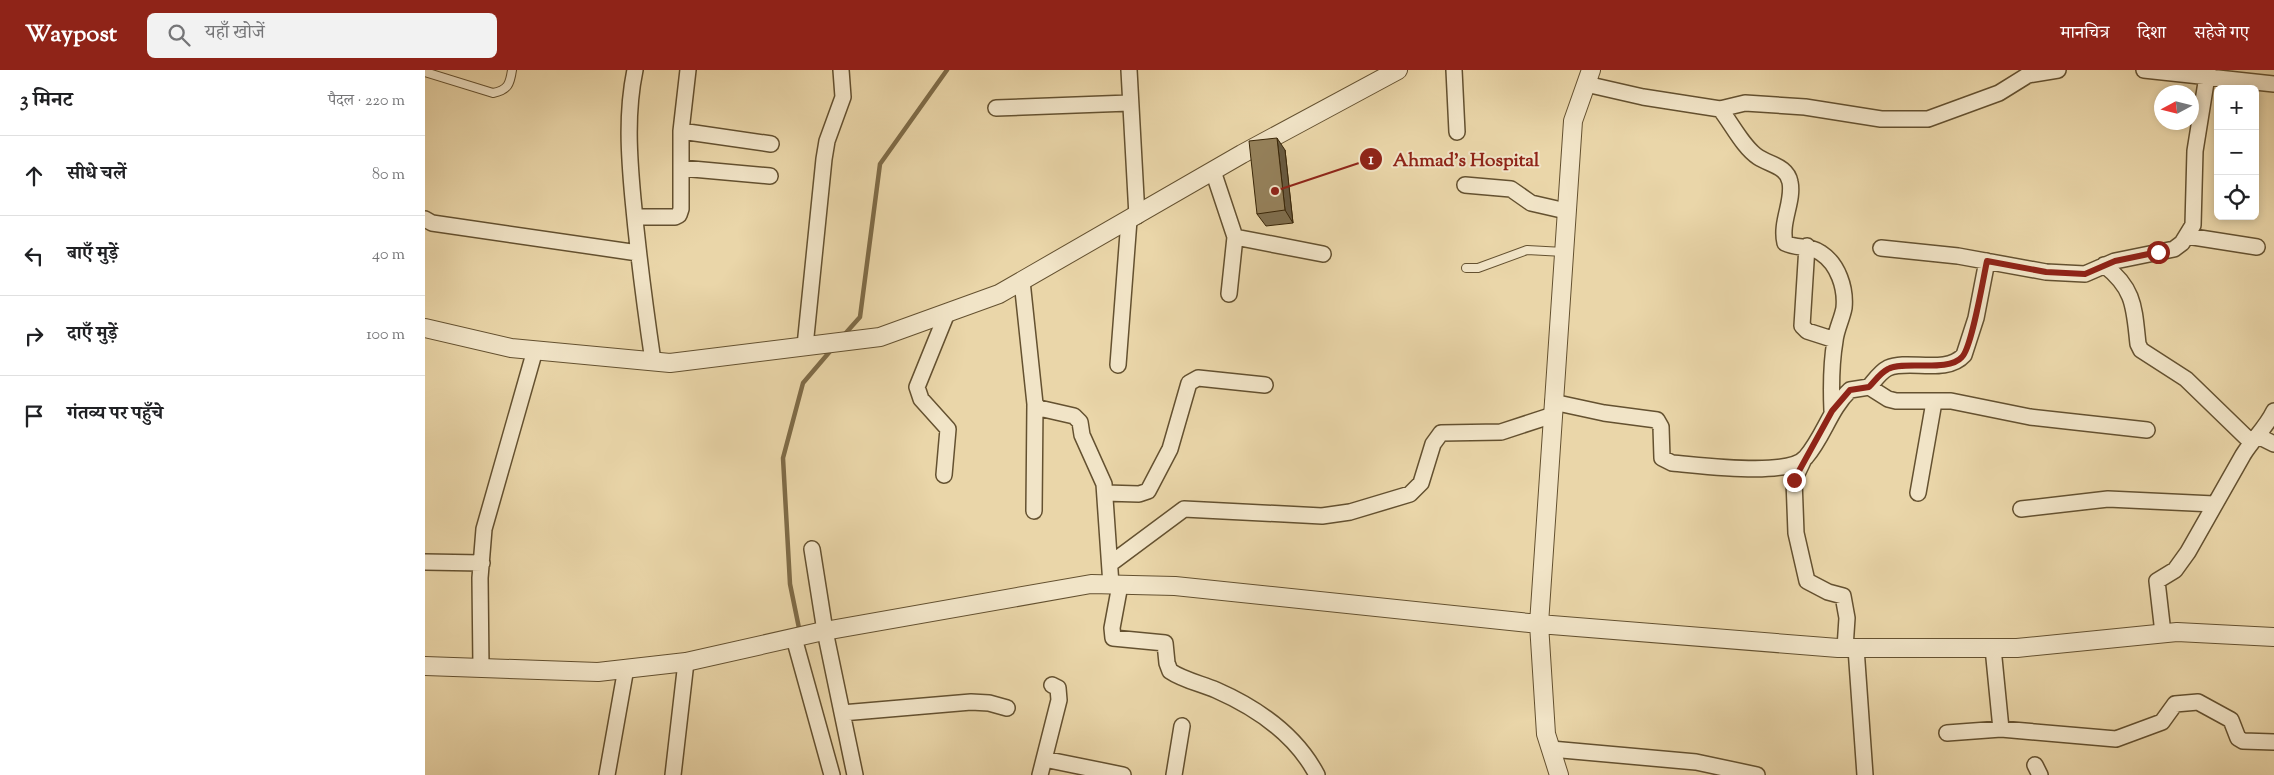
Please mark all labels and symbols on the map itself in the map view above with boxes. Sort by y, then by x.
north arrow [2154,85,2199,130]
callout: Ahmad's Hospital [1358,142,1550,176]
text: Ahmad's Hospital [1393,148,1540,175]
text: 1 [1368,150,1374,171]
route start [2147,241,2170,264]
route end [1783,469,1806,492]

